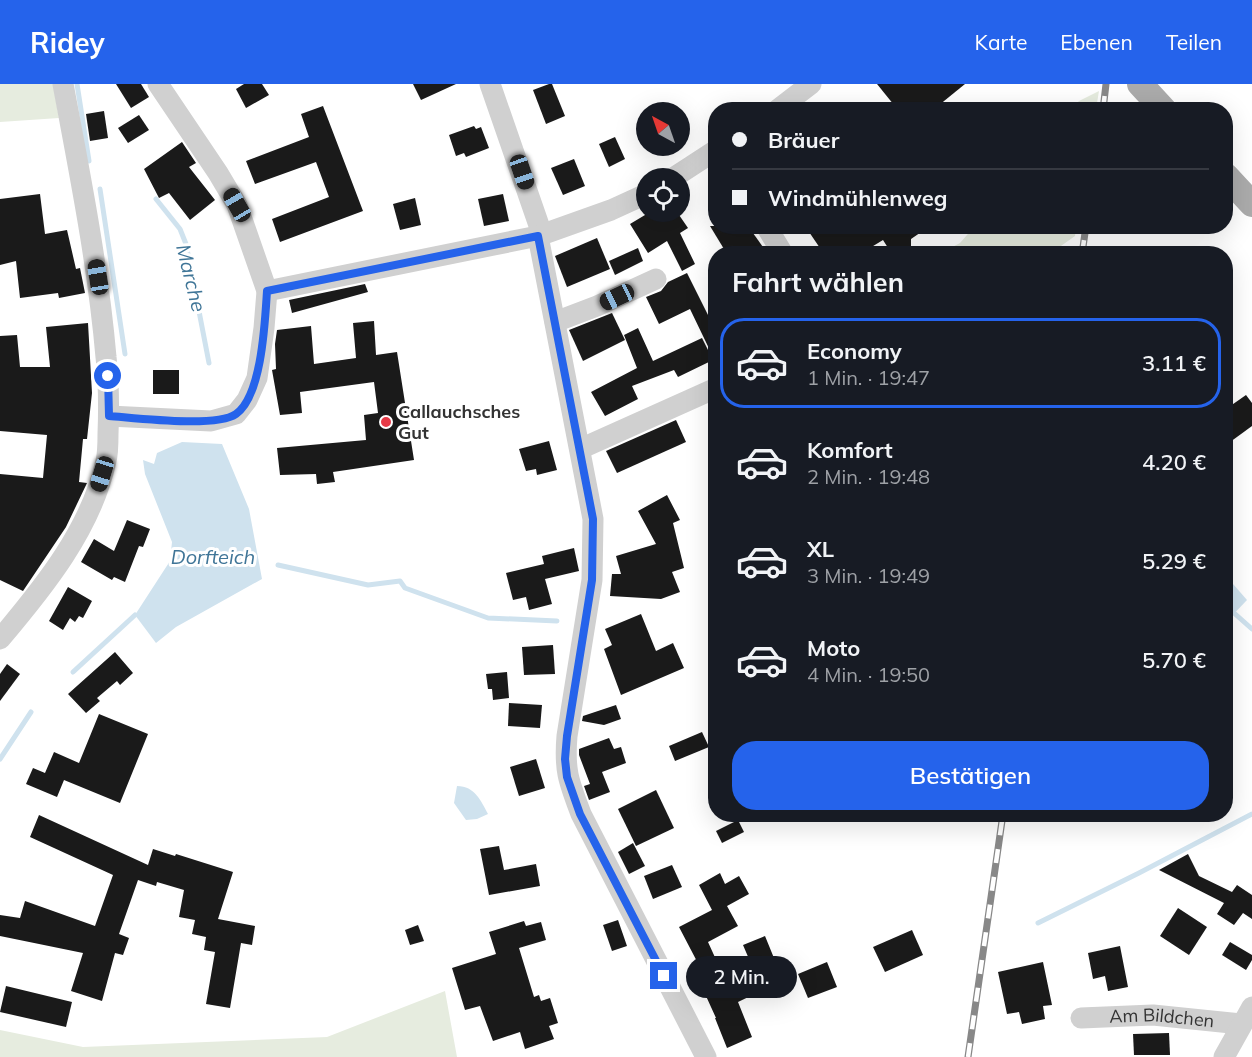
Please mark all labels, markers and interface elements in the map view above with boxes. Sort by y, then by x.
text: Ridey [30,25,105,60]
text: Karte [975,29,1027,55]
text: Ebenen [1060,29,1133,55]
text: Teilen [1166,29,1222,55]
north arrow [636,102,690,156]
map controls [636,102,690,222]
text: Bräuer [768,126,839,154]
car [508,152,536,192]
button: locate [636,168,690,222]
text: Windmühlenweg [768,184,947,212]
car [220,185,254,225]
water label: Marche [171,241,212,314]
car [86,258,110,296]
text: Fahrt wählen [732,265,904,299]
car [597,281,637,313]
icon: car [735,336,789,390]
text: Economy [807,337,902,365]
text: 3.11 € [1142,349,1206,377]
route start [94,362,121,389]
text: 1 Min. · 19:47 [807,365,930,390]
place label: Callauchsches Gut [398,400,520,444]
marker: Callauchsches Gut [379,415,393,429]
icon: car [735,435,789,489]
text: Komfort [807,436,893,464]
text: 4.20 € [1142,448,1206,476]
car [88,454,116,494]
text: 2 Min. · 19:48 [807,464,930,489]
icon: car [735,534,789,588]
text: XL [807,535,834,563]
water label: Dorfteich [171,544,255,569]
text: 5.29 € [1142,547,1206,575]
text: 3 Min. · 19:49 [807,563,930,588]
icon: car [735,633,789,687]
text: Moto [807,634,860,662]
text: 5.70 € [1142,646,1206,674]
text: 4 Min. · 19:50 [807,662,930,687]
button: Bestätigen [732,741,1209,810]
callout: 2 Min. [685,955,796,997]
route end [650,962,677,989]
text: 2 Min. [713,964,770,989]
street label: Am Bildchen [1109,1003,1215,1032]

